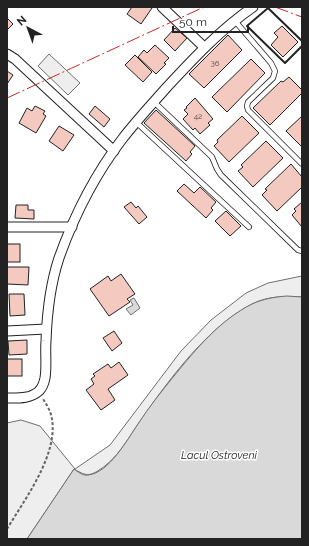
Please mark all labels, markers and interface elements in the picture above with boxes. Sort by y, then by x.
north arrow [8,8,48,48]
scale bar [173,8,248,34]
text: N [14,13,29,28]
text: 50 m [179,15,207,29]
house number: 36 [210,58,220,68]
house number: 42 [194,111,202,121]
water label: Lacul Ostroveni [181,449,258,462]

